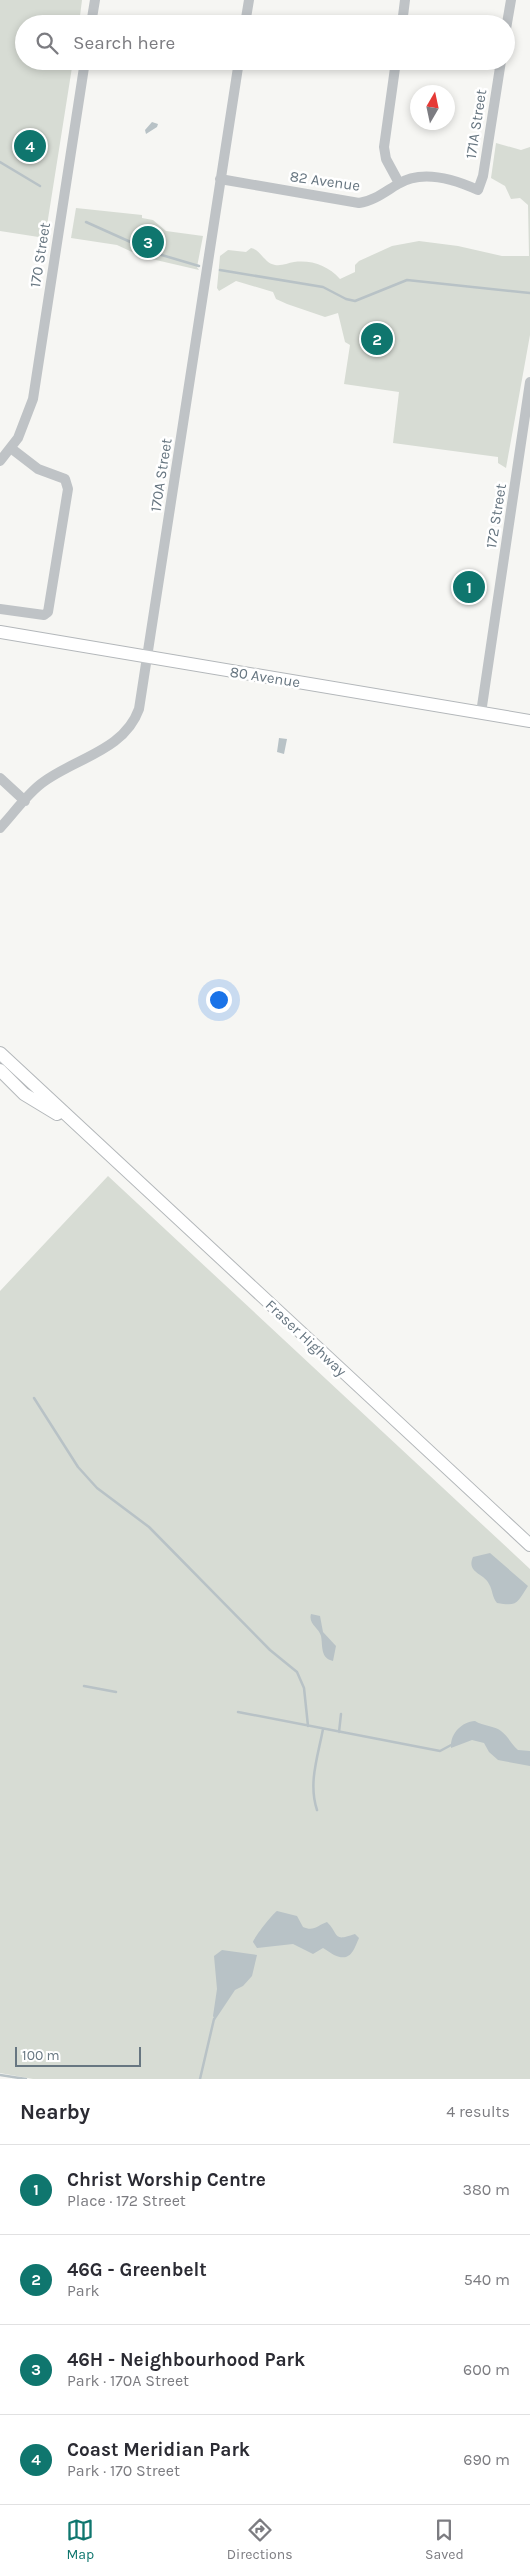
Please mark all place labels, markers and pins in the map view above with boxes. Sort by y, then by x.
pin: 4 [14,127,46,165]
pin: 3 [132,223,164,261]
pin: 2 [361,320,393,358]
pin: 1 [453,568,485,606]

